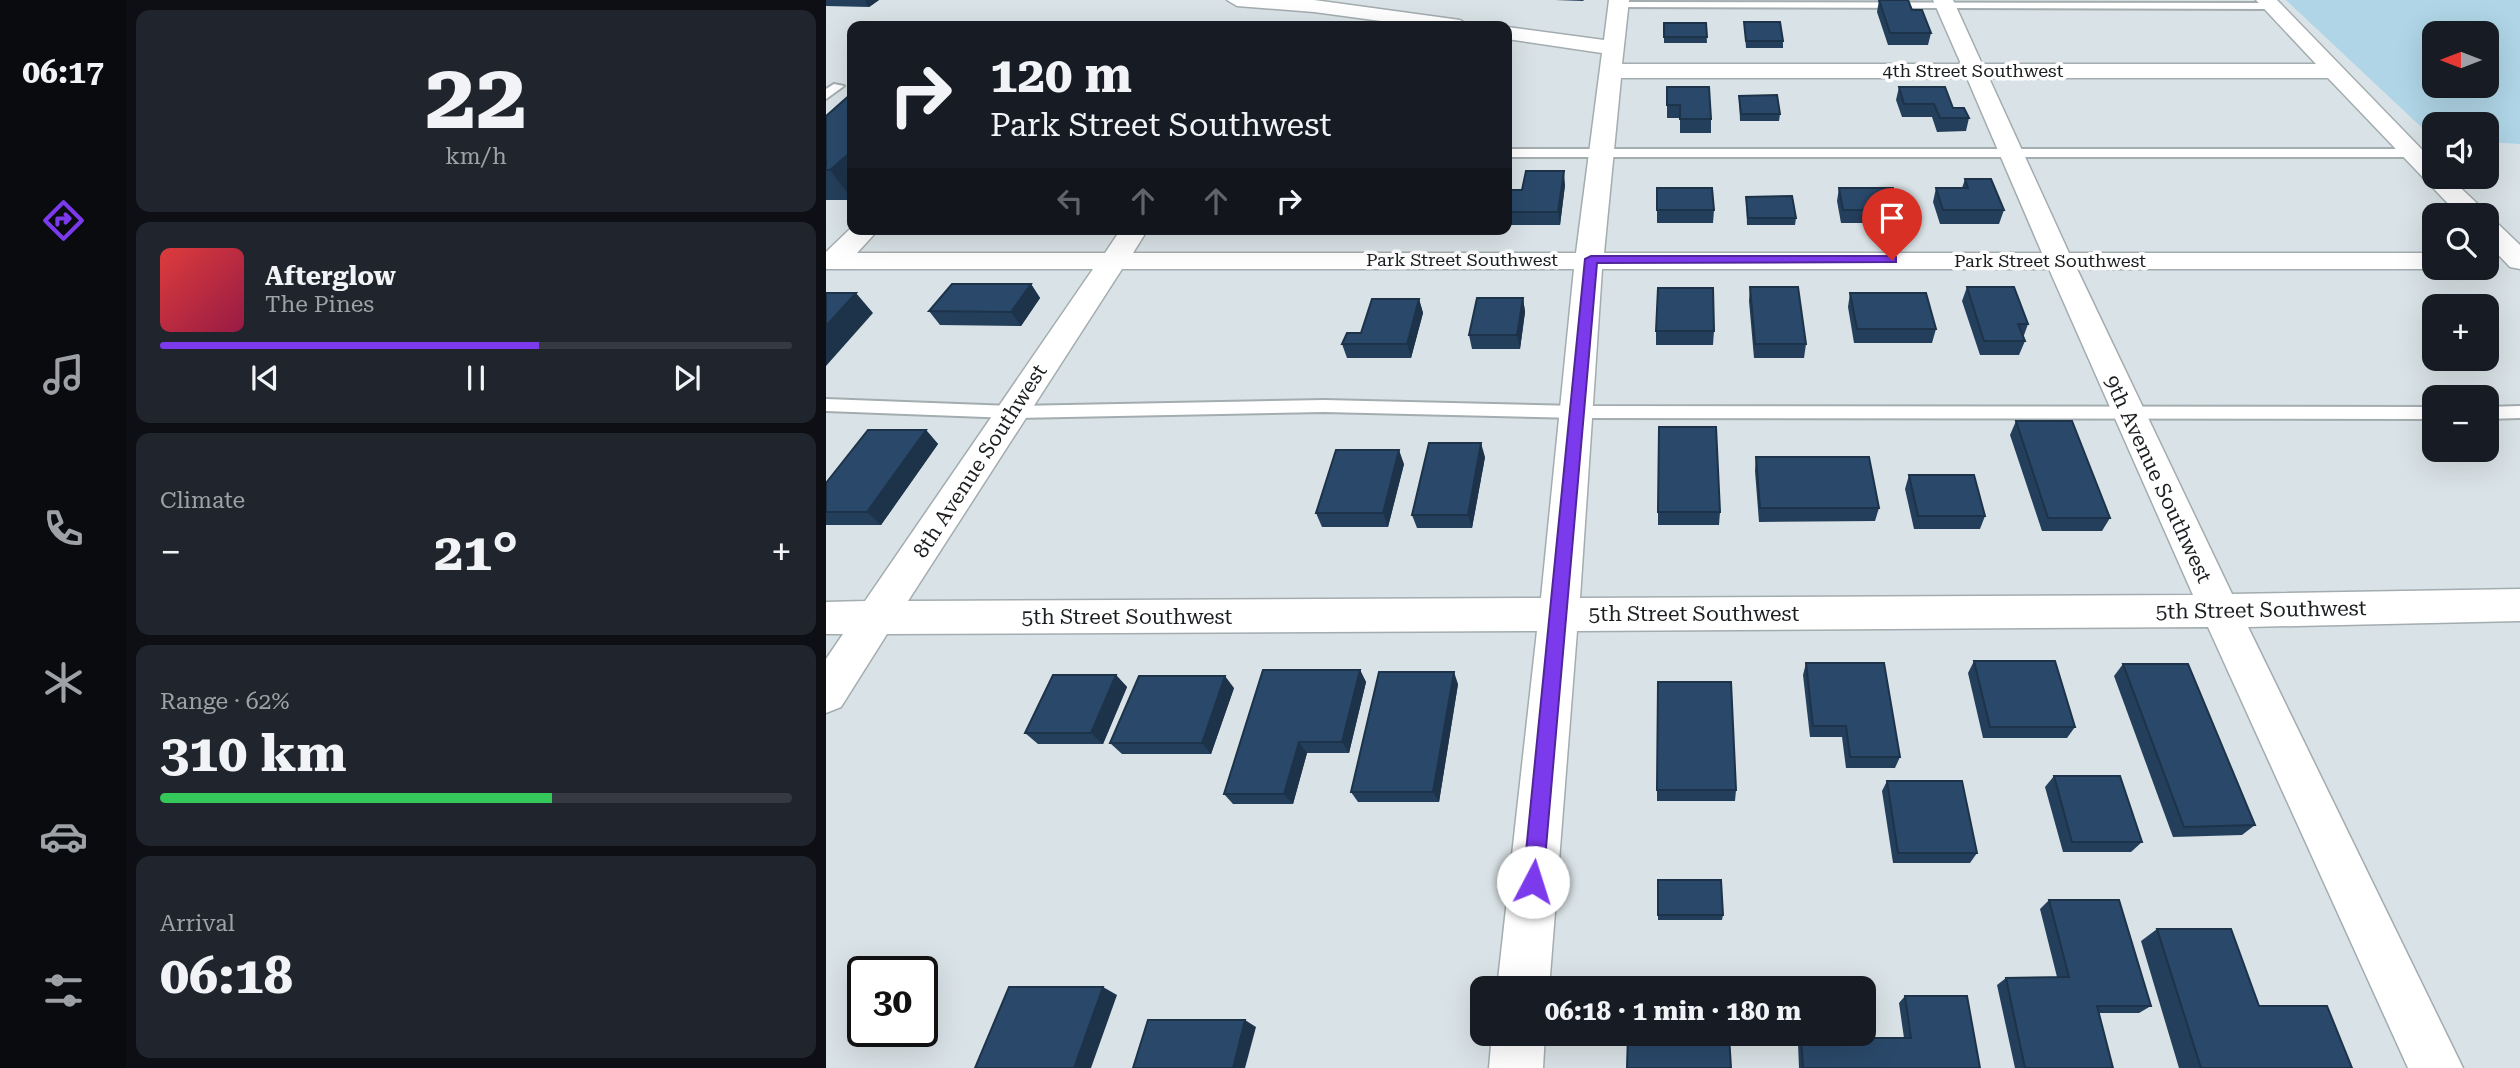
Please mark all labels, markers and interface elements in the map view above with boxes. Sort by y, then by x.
north arrow [2422,21,2499,98]
map controls [2422,21,2499,462]
text: 22 [425,44,527,150]
text: 120 m [990,47,1132,104]
icon: right [875,49,966,140]
text: 06:17 [22,53,104,91]
street label: 4th Street Southwest [1883,60,2064,81]
text: Park Street Southwest [990,106,1331,144]
button: sound [2422,112,2499,189]
text: km/h [445,143,507,170]
icon: left [1051,182,1089,220]
icon: ahead [1124,182,1162,220]
icon: ahead [1197,182,1235,220]
icon: right [1270,182,1308,220]
pin [1862,188,1922,260]
icon: directions [39,196,88,245]
icon: arrive [1873,199,1911,237]
button: search [2422,203,2499,280]
street label: Park Street Southwest [1366,249,1558,270]
street label: Park Street Southwest [1954,250,2146,271]
text: Afterglow [265,261,396,291]
text: The Pines [265,291,374,318]
button: + [2422,294,2499,371]
icon: music [39,350,88,399]
icon: previous [246,359,284,397]
icon: pause [457,359,495,397]
icon: next [668,359,706,397]
street label: 8th Avenue Southwest [908,360,1052,562]
street label: 9th Avenue Southwest [2099,372,2217,587]
button: − [2422,385,2499,462]
text: Climate [160,487,245,514]
icon: phone [39,504,88,553]
text: 21° [434,522,518,583]
text: − [160,530,181,574]
text: + [771,530,792,574]
street label: 5th Street Southwest [2155,596,2367,624]
street label: 5th Street Southwest [1589,602,1800,626]
street label: 5th Street Southwest [1022,605,1233,629]
icon: climate [39,658,88,707]
text: Range · 62% [160,688,289,715]
text: 310 km [160,723,347,784]
icon: car [39,812,88,861]
position arrow [1496,845,1570,919]
text: Arrival [160,910,235,937]
text: 06:18 [160,945,293,1006]
speed limit sign: 30 [847,956,938,1047]
icon: filters [39,966,88,1015]
text: 06:18 · 1 min · 180 m [1545,996,1801,1026]

